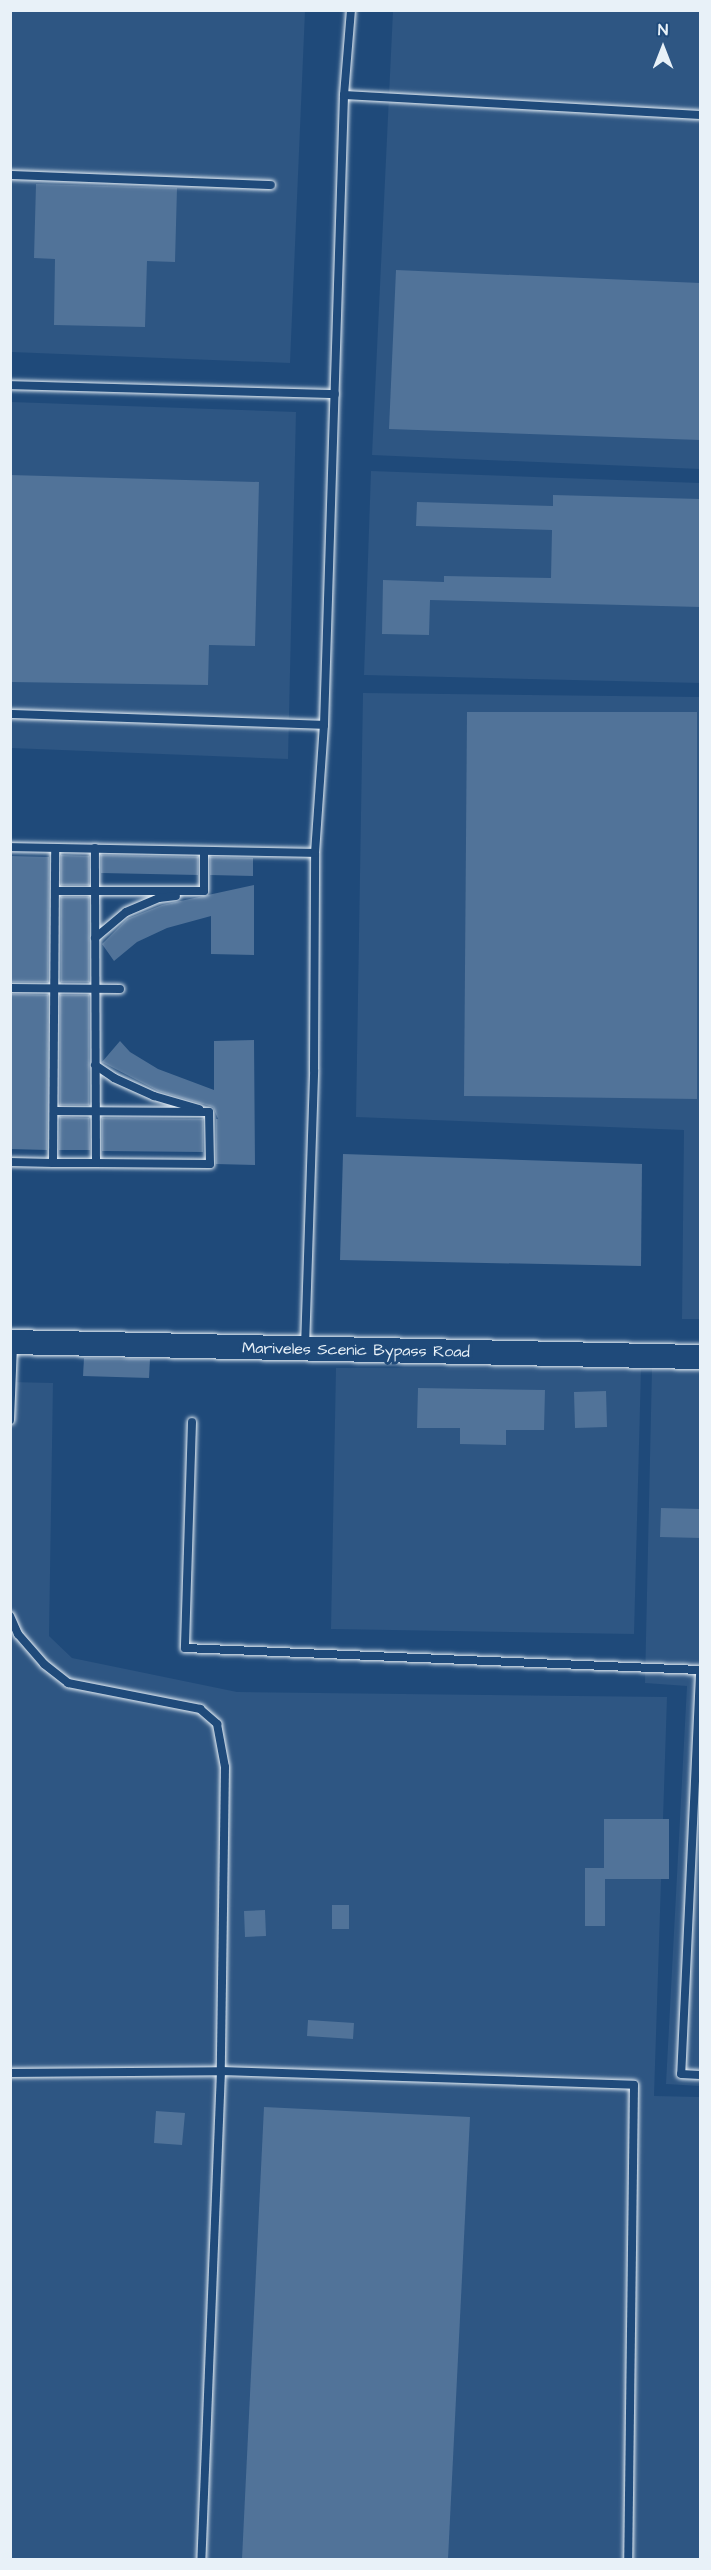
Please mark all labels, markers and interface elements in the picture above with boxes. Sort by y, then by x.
north arrow [633,18,693,78]
text: N [658,19,668,41]
street label: Mariveles Scenic Bypass Road [242,1338,470,1362]

